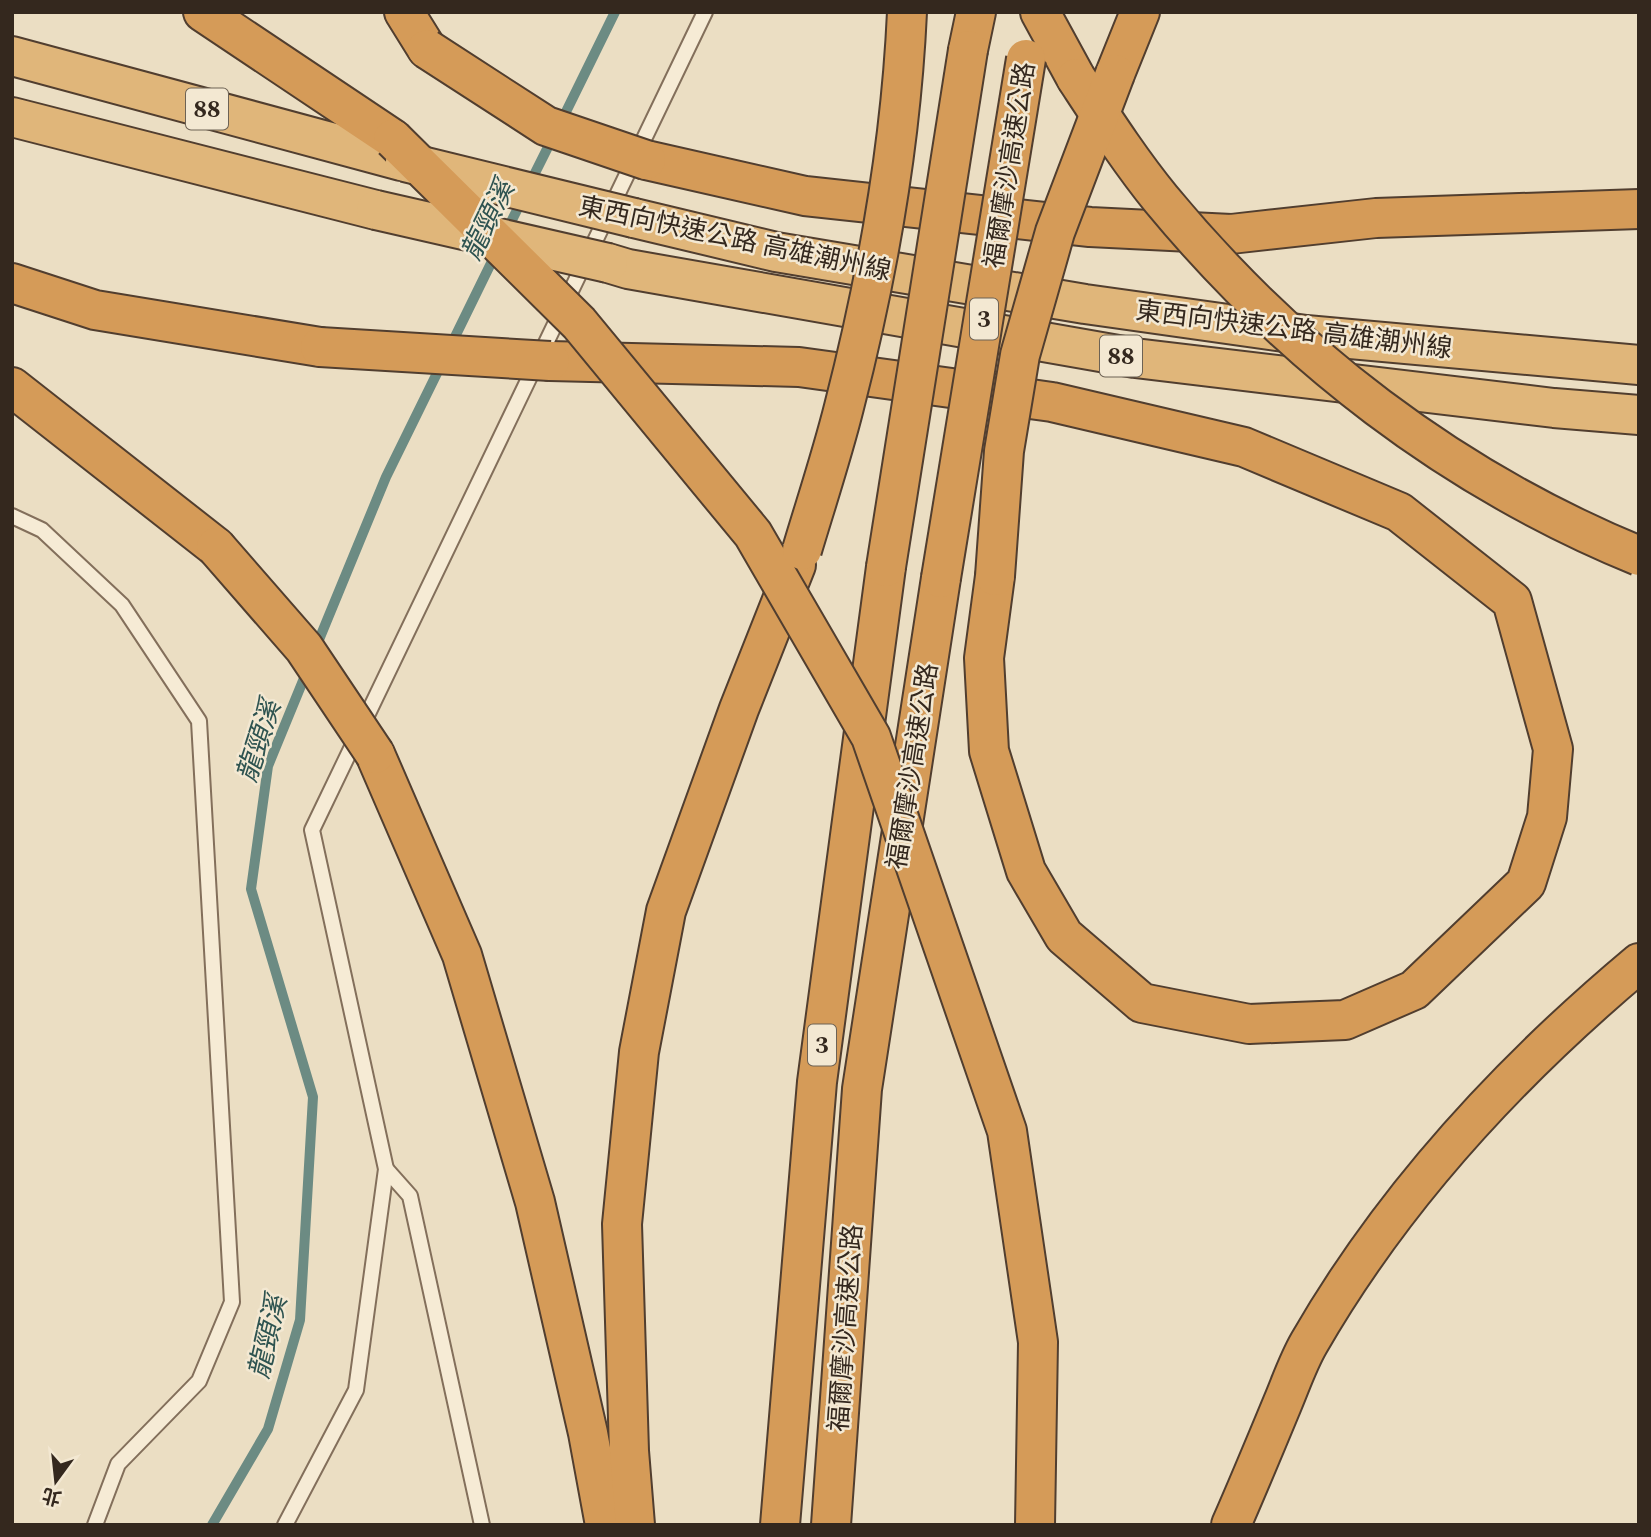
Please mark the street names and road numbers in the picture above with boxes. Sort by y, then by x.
street label: 福爾摩沙高速公路 [974,59,1046,271]
road number: 88 [186,88,228,130]
street label: 東西向快速公路 高雄潮州線 [575,186,895,292]
street label: 東西向快速公路 高雄潮州線 [1133,291,1454,369]
road number: 3 [970,298,998,340]
road number: 88 [1100,335,1142,376]
street label: 福爾摩沙高速公路 [877,660,949,872]
road number: 3 [808,1024,836,1065]
street label: 福爾摩沙高速公路 [819,1223,873,1433]

